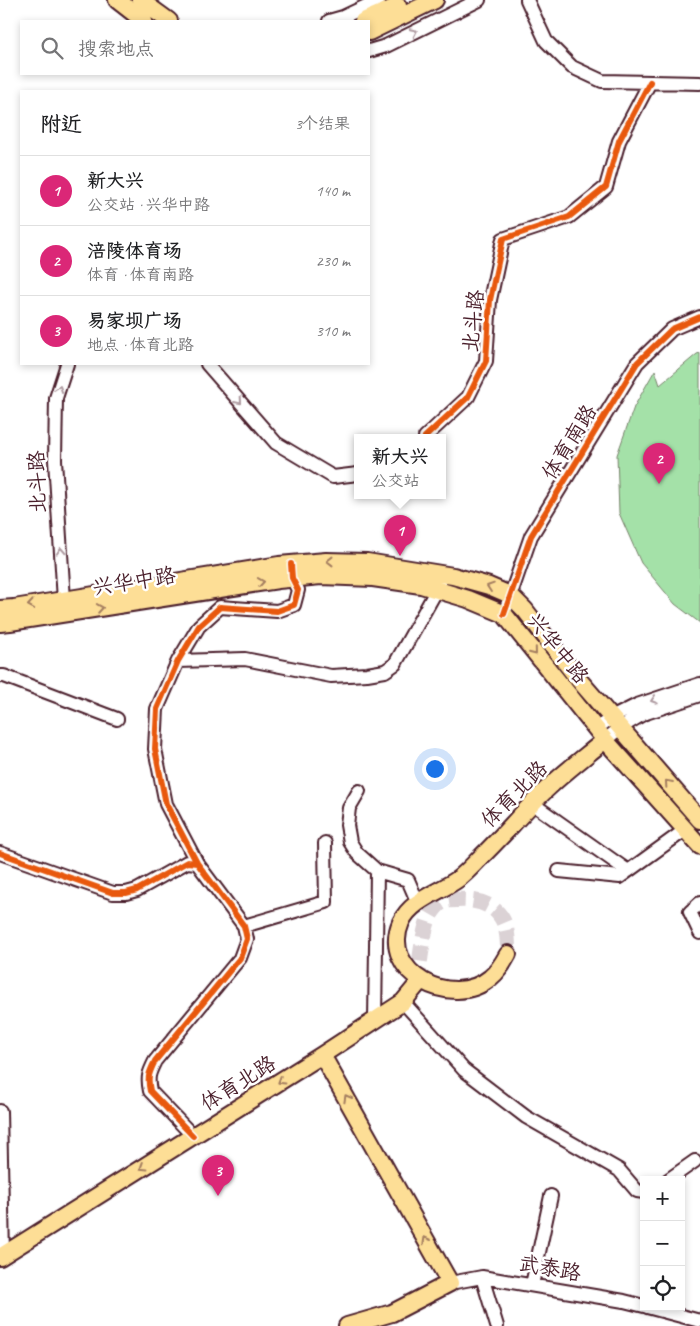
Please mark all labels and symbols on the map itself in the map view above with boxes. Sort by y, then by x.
one-way arrow [408,28,417,38]
street label: 北斗路 [457,288,489,354]
one-way arrow [53,385,63,394]
one-way arrow [233,395,242,404]
street label: 体育南路 [536,399,602,485]
pin: 2 [643,443,675,484]
street label: 北斗路 [23,450,51,514]
pin: 1 [384,515,416,556]
one-way arrow [55,547,66,555]
one-way arrow [326,556,334,566]
street label: 兴华中路 [90,562,178,600]
one-way arrow [256,578,265,588]
one-way arrow [486,583,495,593]
one-way arrow [27,599,35,610]
one-way arrow [96,603,104,614]
street label: 兴华中路 [521,607,595,689]
one-way arrow [529,646,537,655]
one-way arrow [650,694,658,704]
street label: 体育北路 [475,755,553,833]
your location [422,756,448,782]
one-way arrow [665,780,674,789]
street label: 体育北路 [195,1050,281,1116]
one-way arrow [277,1075,286,1084]
one-way arrow [343,1095,353,1104]
pin: 3 [202,1155,234,1196]
one-way arrow [140,1161,149,1171]
one-way arrow [422,1236,432,1245]
street label: 武泰路 [517,1250,583,1286]

